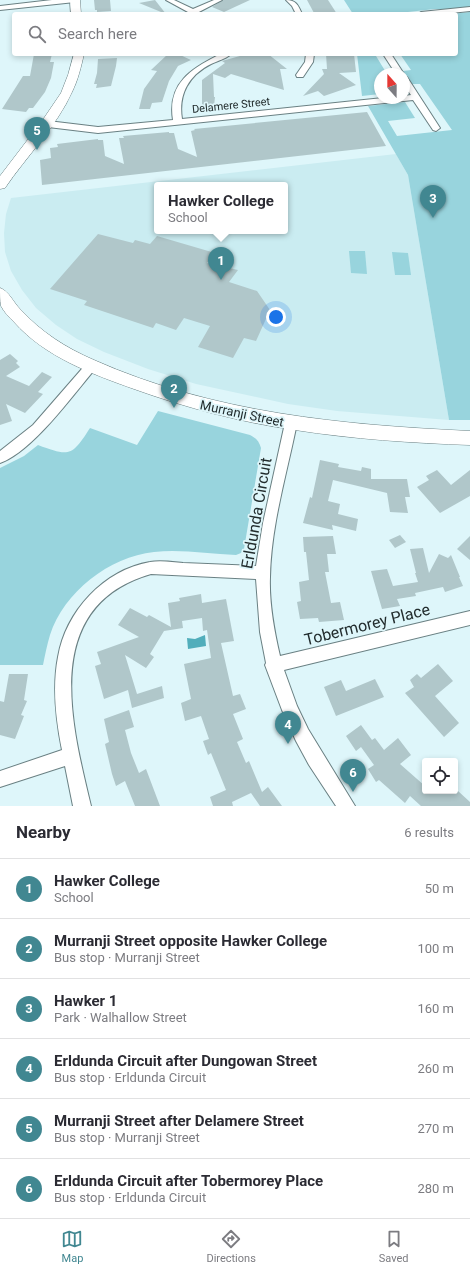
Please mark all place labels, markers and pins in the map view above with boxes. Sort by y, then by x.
pin: 5 [24,117,50,150]
pin: 3 [420,185,446,218]
pin: 1 [208,247,234,280]
pin: 2 [161,375,187,408]
pin: 4 [275,711,301,744]
pin: 6 [340,759,366,792]

